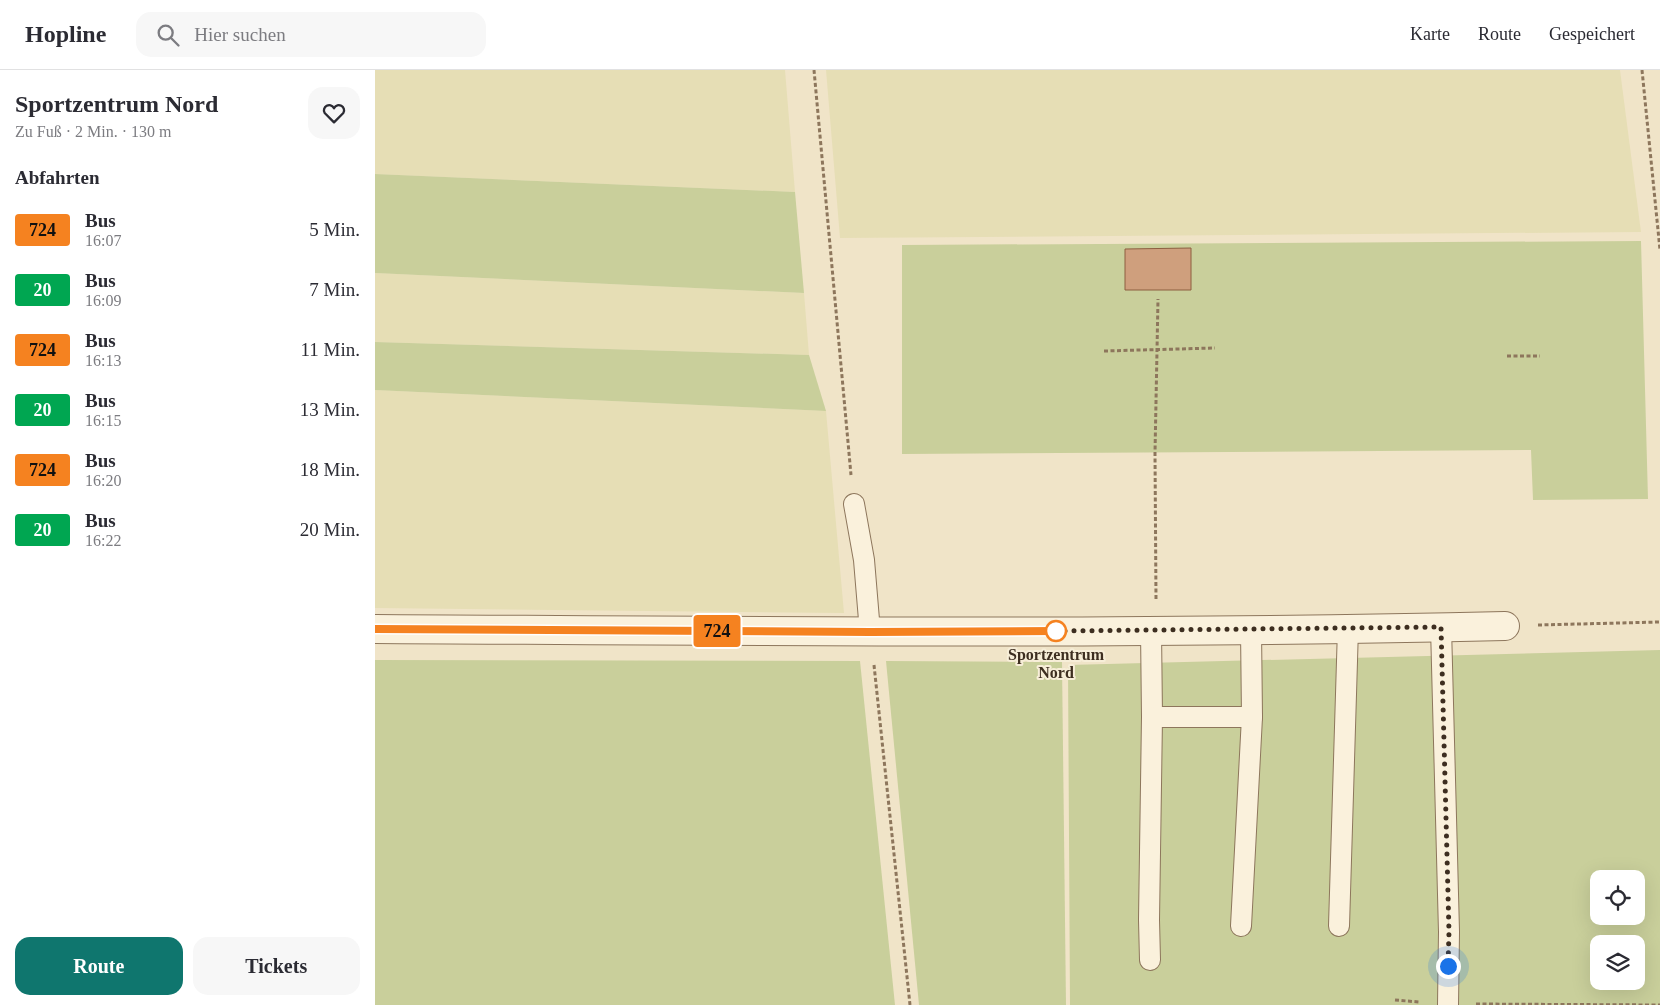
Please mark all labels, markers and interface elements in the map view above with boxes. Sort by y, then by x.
search box [136,12,486,57]
text: Hopline [25,21,106,47]
icon: search [154,21,182,49]
text: Hier suchen [194,24,286,45]
text: Karte [1410,24,1450,44]
text: Route [1478,24,1521,44]
text: Gespeichert [1549,24,1635,44]
button: heart [308,87,360,139]
text: Sportzentrum Nord [15,91,218,117]
text: Zu Fuß · 2 Min. · 130 m [15,123,171,140]
text: Abfahrten [15,167,99,188]
text: Bus [85,210,116,231]
text: 5 Min. [309,219,360,240]
text: 724 [29,220,56,240]
text: 16:07 [85,232,121,249]
text: Bus [85,270,116,291]
text: 7 Min. [309,279,360,300]
text: 20 [34,280,52,300]
text: 16:09 [85,292,121,309]
text: Bus [85,330,116,351]
text: 11 Min. [301,339,360,360]
text: 724 [29,340,56,360]
text: 16:13 [85,352,121,369]
text: Bus [85,390,116,411]
text: 13 Min. [300,399,360,420]
text: 20 [34,400,52,420]
text: 16:15 [85,412,121,429]
text: Bus [85,450,116,471]
text: 18 Min. [300,459,360,480]
text: 724 [29,460,56,480]
text: 16:20 [85,472,121,489]
text: Bus [85,510,116,531]
text: 20 Min. [300,519,360,540]
text: 20 [34,520,52,540]
text: 16:22 [85,532,121,549]
line badge: 724 [688,615,746,647]
marker: Sportzentrum Nord [1045,620,1067,642]
text: 724 [704,621,731,641]
place label: Sportzentrum Nord [1008,646,1105,681]
map controls [1590,870,1645,990]
button: locate [1590,870,1645,925]
button: layers [1590,935,1645,990]
button: Route [15,937,183,995]
button: Tickets [193,937,360,995]
your location [1436,954,1461,979]

